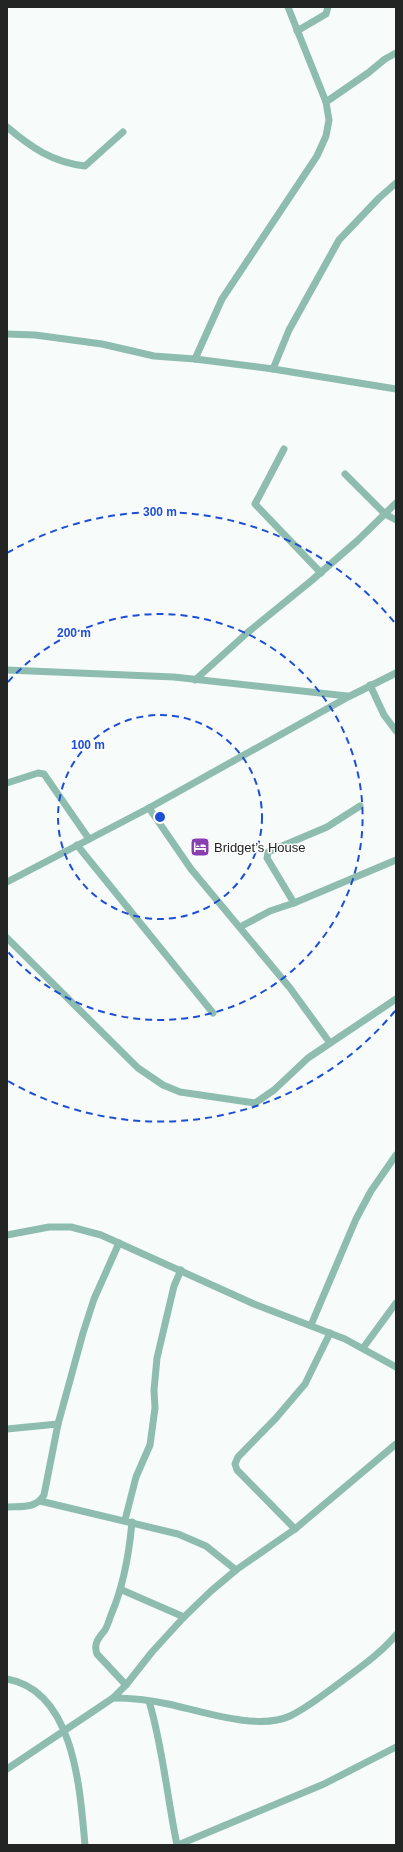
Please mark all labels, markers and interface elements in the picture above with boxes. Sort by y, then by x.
text: 300 m [143,505,177,519]
text: 200 m [57,626,91,640]
text: 100 m [71,738,105,752]
centre of rings [153,810,167,824]
hotel icon: Bridget’s House [189,836,211,858]
place label: Bridget’s House [214,840,306,855]

